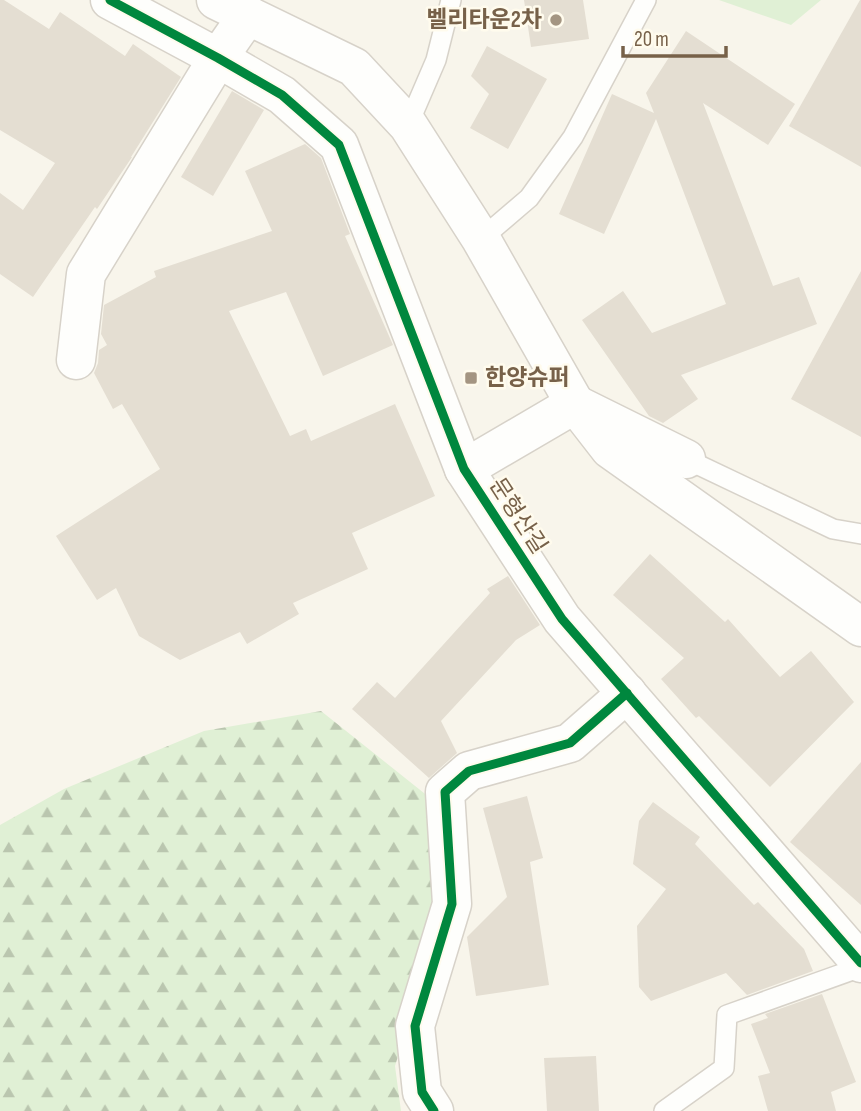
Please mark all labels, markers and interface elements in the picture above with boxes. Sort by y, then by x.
place label: 벨리타운2차 [426,6,542,34]
marker: 벨리타운2차 [548,12,564,28]
scale bar [623,14,726,58]
text: 20 m [634,27,669,52]
place label: 한양슈퍼 [485,364,570,392]
marker: 한양슈퍼 [463,370,479,386]
street label: 문형산길 [483,473,553,559]

